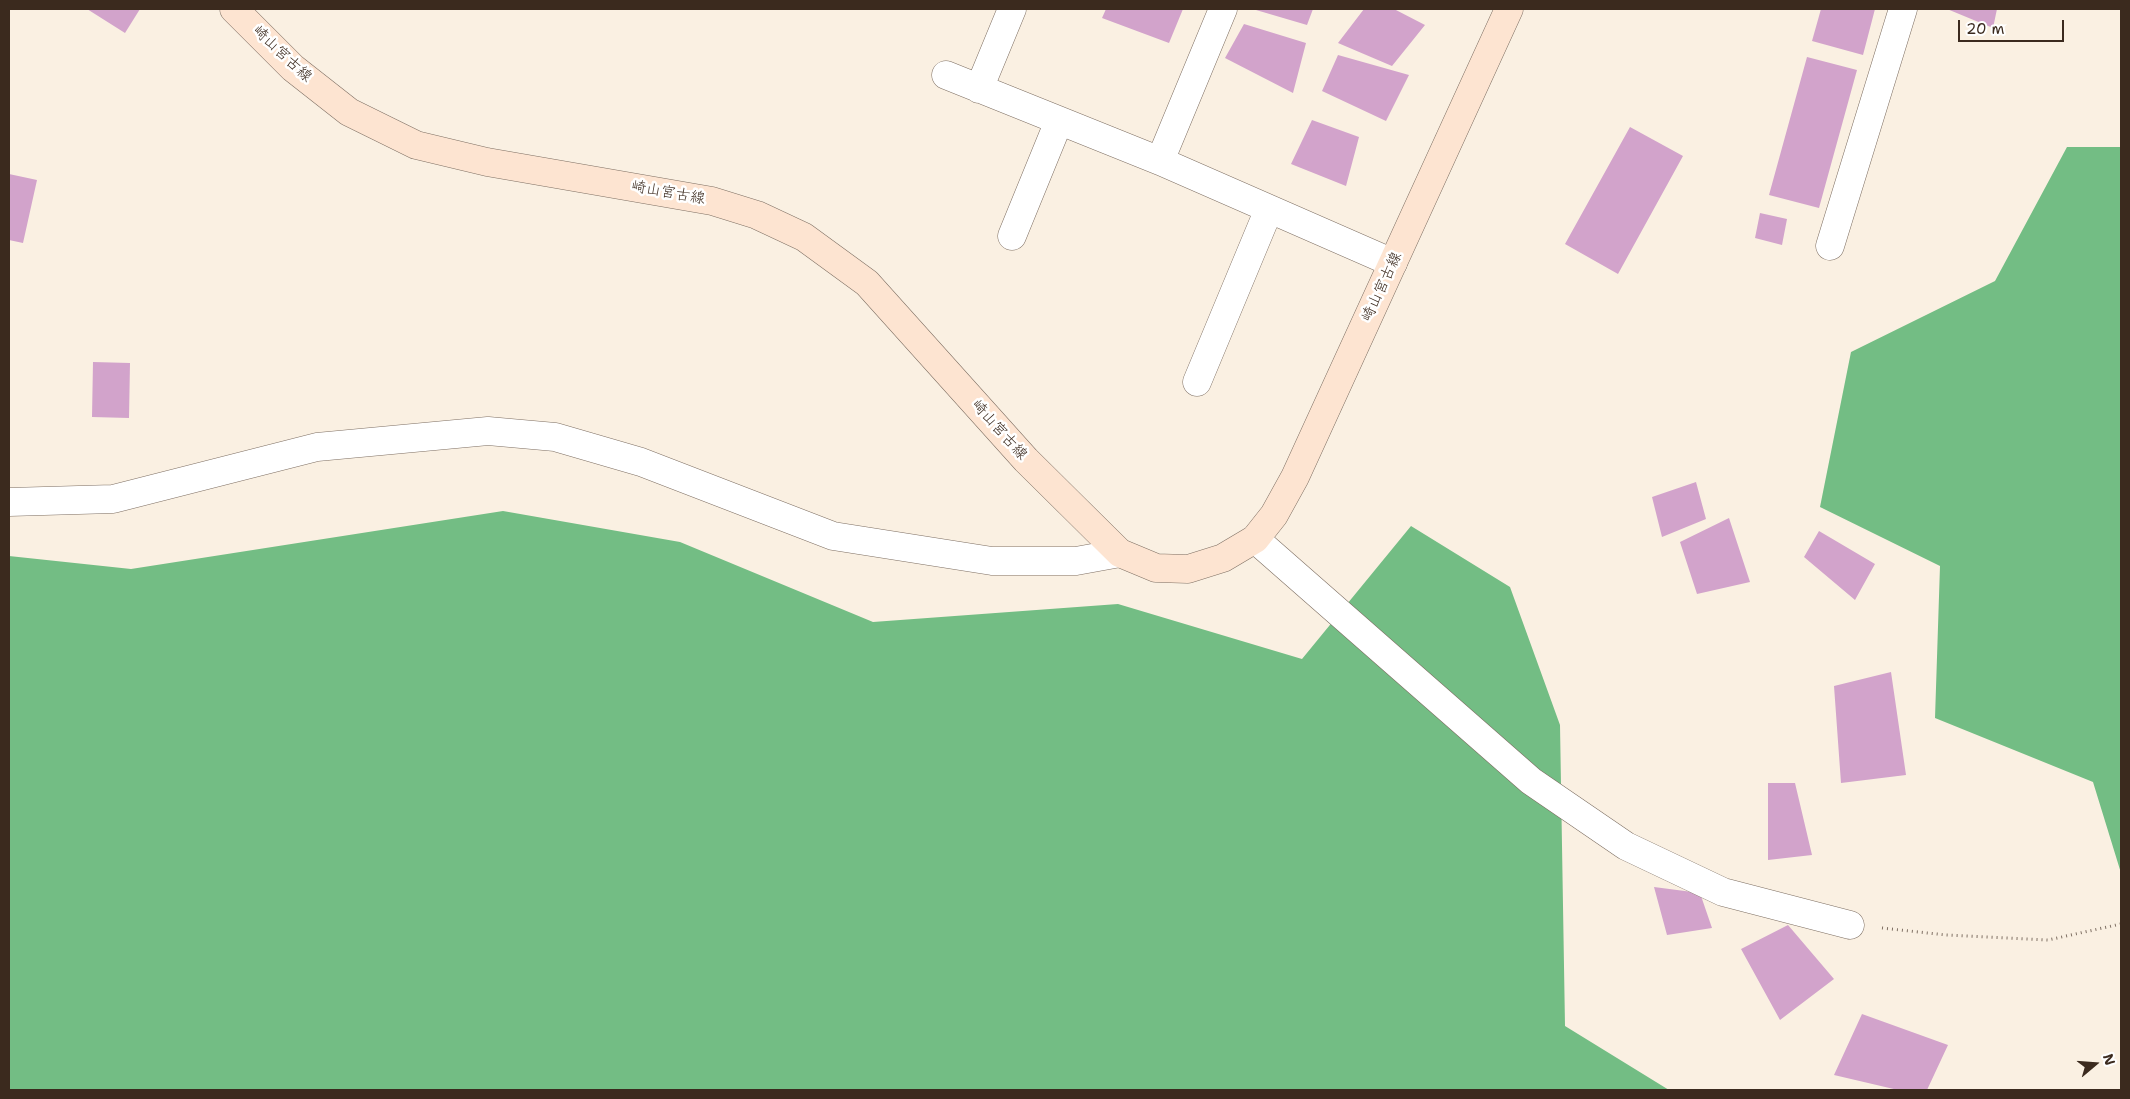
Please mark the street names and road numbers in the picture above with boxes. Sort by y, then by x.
street label: 崎山宮古線 [248,22,316,86]
street label: 崎山宮古線 [630,178,706,208]
street label: 崎山宮古線 [1358,249,1406,325]
street label: 崎山宮古線 [967,396,1031,464]

